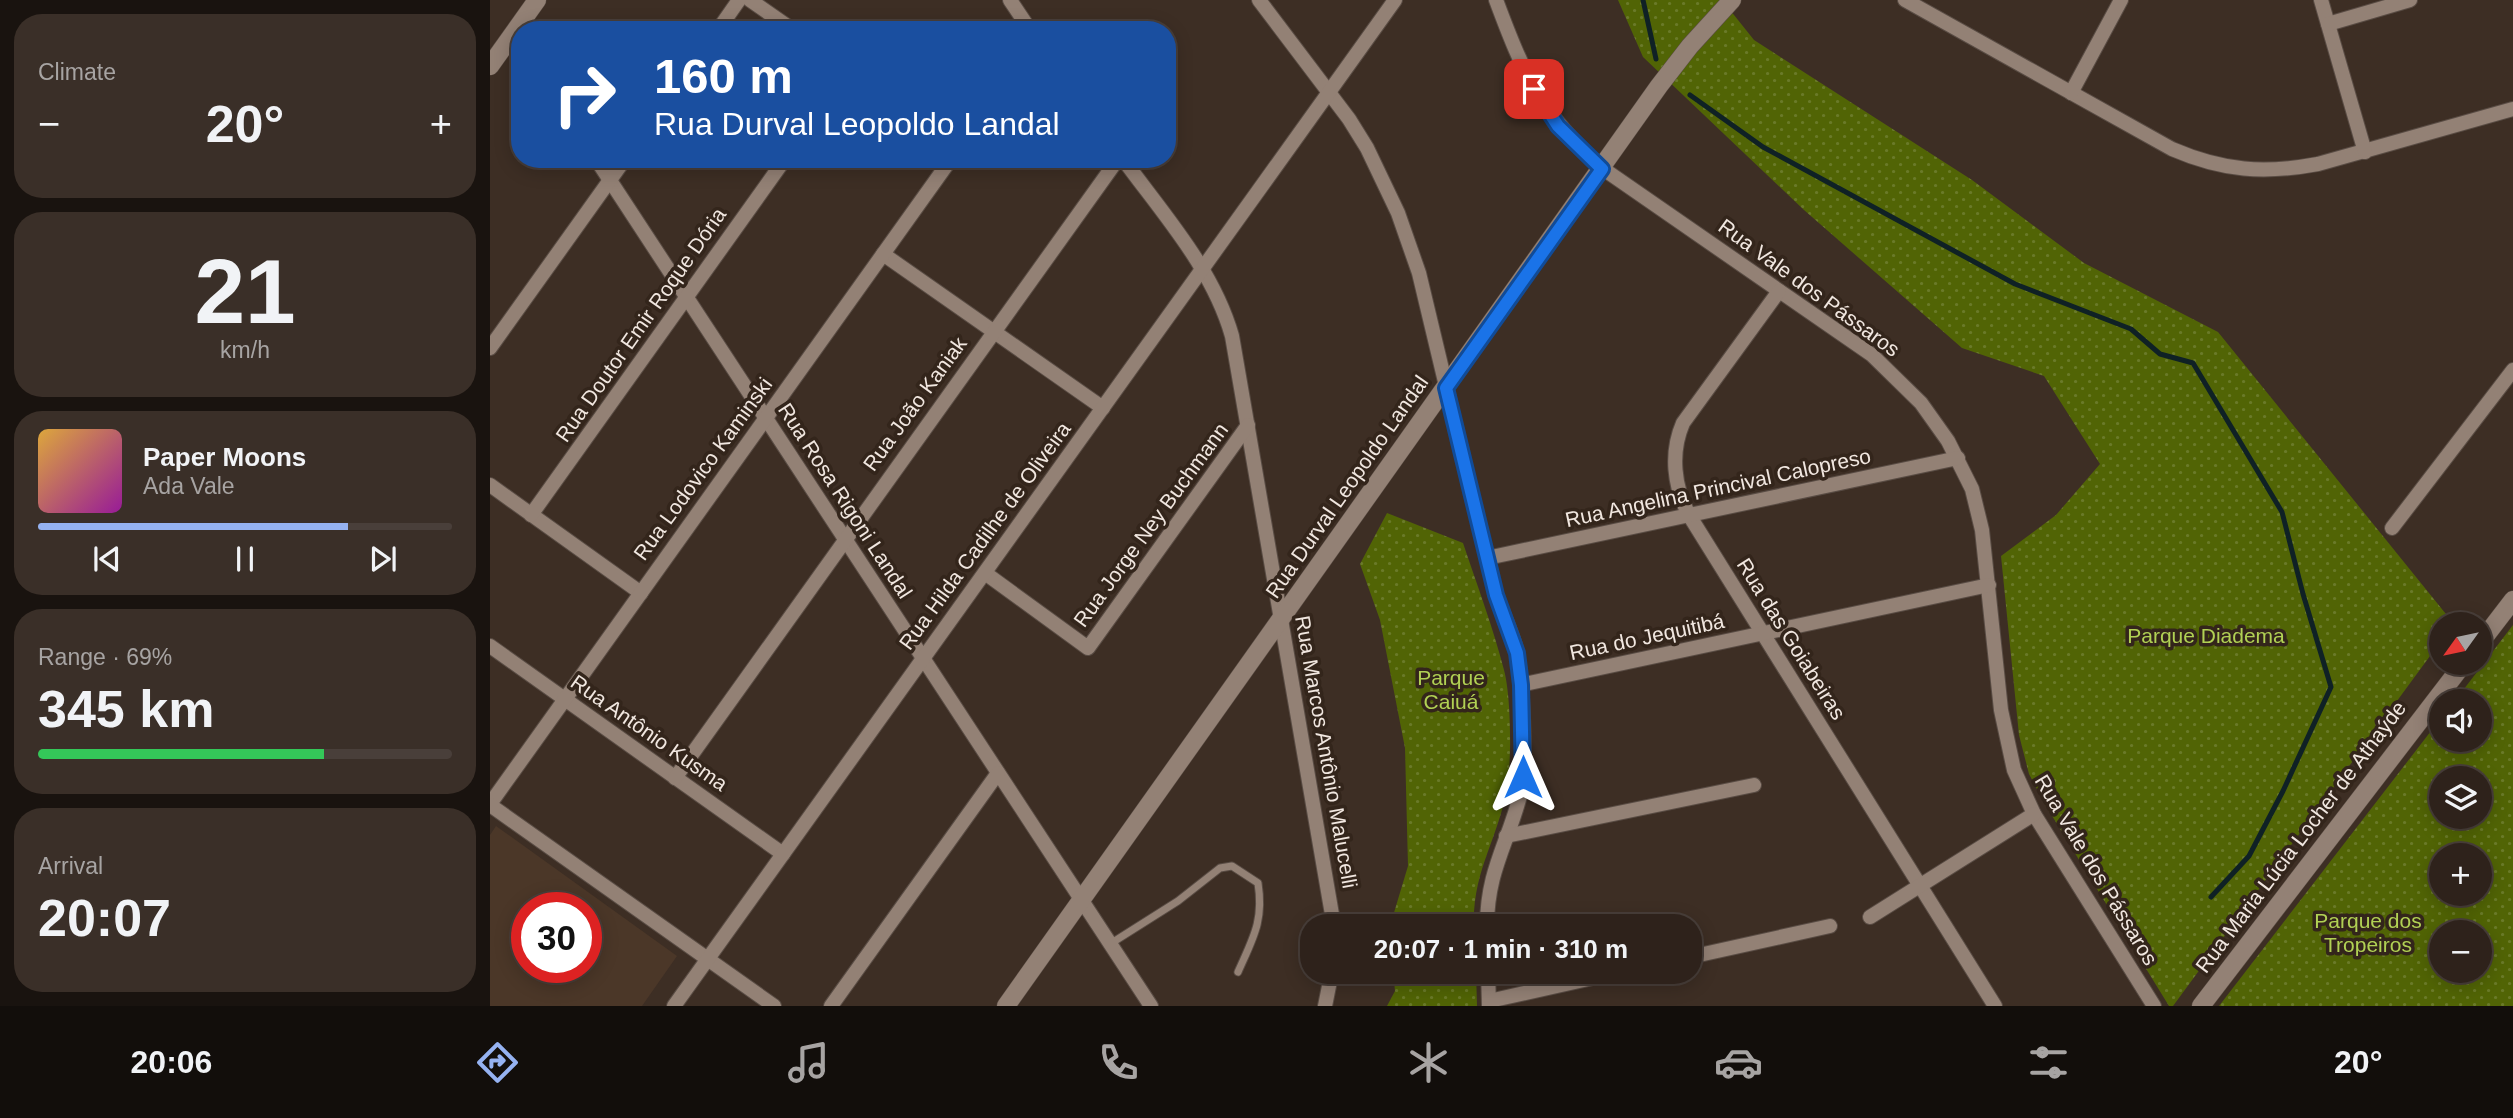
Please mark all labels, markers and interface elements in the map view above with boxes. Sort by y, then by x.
icon: right [539,49,630,140]
text: 160 m [654,49,793,103]
text: Climate [38,59,116,85]
pin [1504,59,1564,119]
icon: arrive [1515,70,1553,108]
text: 20° [206,95,284,153]
text: − [38,103,60,145]
text: + [430,103,452,145]
text: Rua Durval Leopoldo Landal [654,106,1060,142]
street label: Rua Doutor Emir Roque Dória [551,203,731,446]
street label: Rua Vale dos Pássaros [1714,214,1904,361]
text: 21 [194,241,296,342]
street label: Rua João Kaniak [858,332,971,475]
text: km/h [220,337,270,363]
street label: Rua Durval Leopoldo Landal [1261,371,1432,602]
street label: Rua Lodovico Kaminski [629,373,776,564]
street label: Rua Rosa Rigoni Landal [774,399,917,602]
street label: Rua Hilda Cadilhe de Oliveira [894,417,1075,654]
street label: Rua Jorge Ney Buchmann [1069,418,1232,631]
text: Paper Moons [143,442,306,472]
street label: Rua Angelina Princival Calopreso [1563,444,1873,531]
text: Ada Vale [143,473,235,499]
icon: previous [88,540,126,578]
icon: pause [226,540,264,578]
icon: next [364,540,402,578]
street label: Rua das Goiabeiras [1732,554,1850,724]
street label: Rua do Jequitibá [1567,609,1727,664]
north arrow [2429,612,2492,676]
map controls [2429,612,2492,983]
street label: Rua Marcos Antônio Malucelli [1291,614,1362,890]
park label: Parque Diadema [2127,624,2285,647]
text: Range · 69% [38,644,172,670]
park label: Parque Caiuá [1417,666,1485,713]
street label: Rua Antônio Kusma [567,670,732,795]
text: 345 km [38,680,214,738]
button: sound [2429,689,2492,752]
street label: Rua Maria Lúcia Locher de Athaýde [2191,696,2410,977]
position arrow [1486,740,1560,814]
button: layers [2429,766,2492,829]
street label: Rua Vale dos Pássaros [2030,770,2162,969]
button: + [2429,843,2492,906]
text: Arrival [38,853,103,879]
text: 20:07 [38,889,171,947]
speed limit sign: 30 [511,892,602,983]
park label: Parque dos Tropeiros [2314,909,2422,956]
button: − [2429,920,2492,983]
text: 20:07 · 1 min · 310 m [1374,934,1628,964]
icon: directions [473,1038,522,1087]
icon: music [784,1038,833,1087]
icon: phone [1094,1038,1143,1087]
icon: climate [1404,1038,1453,1087]
icon: car [1714,1038,1763,1087]
icon: filters [2024,1038,2073,1087]
text: 20:06 [131,1044,212,1080]
text: 20° [2334,1044,2382,1080]

